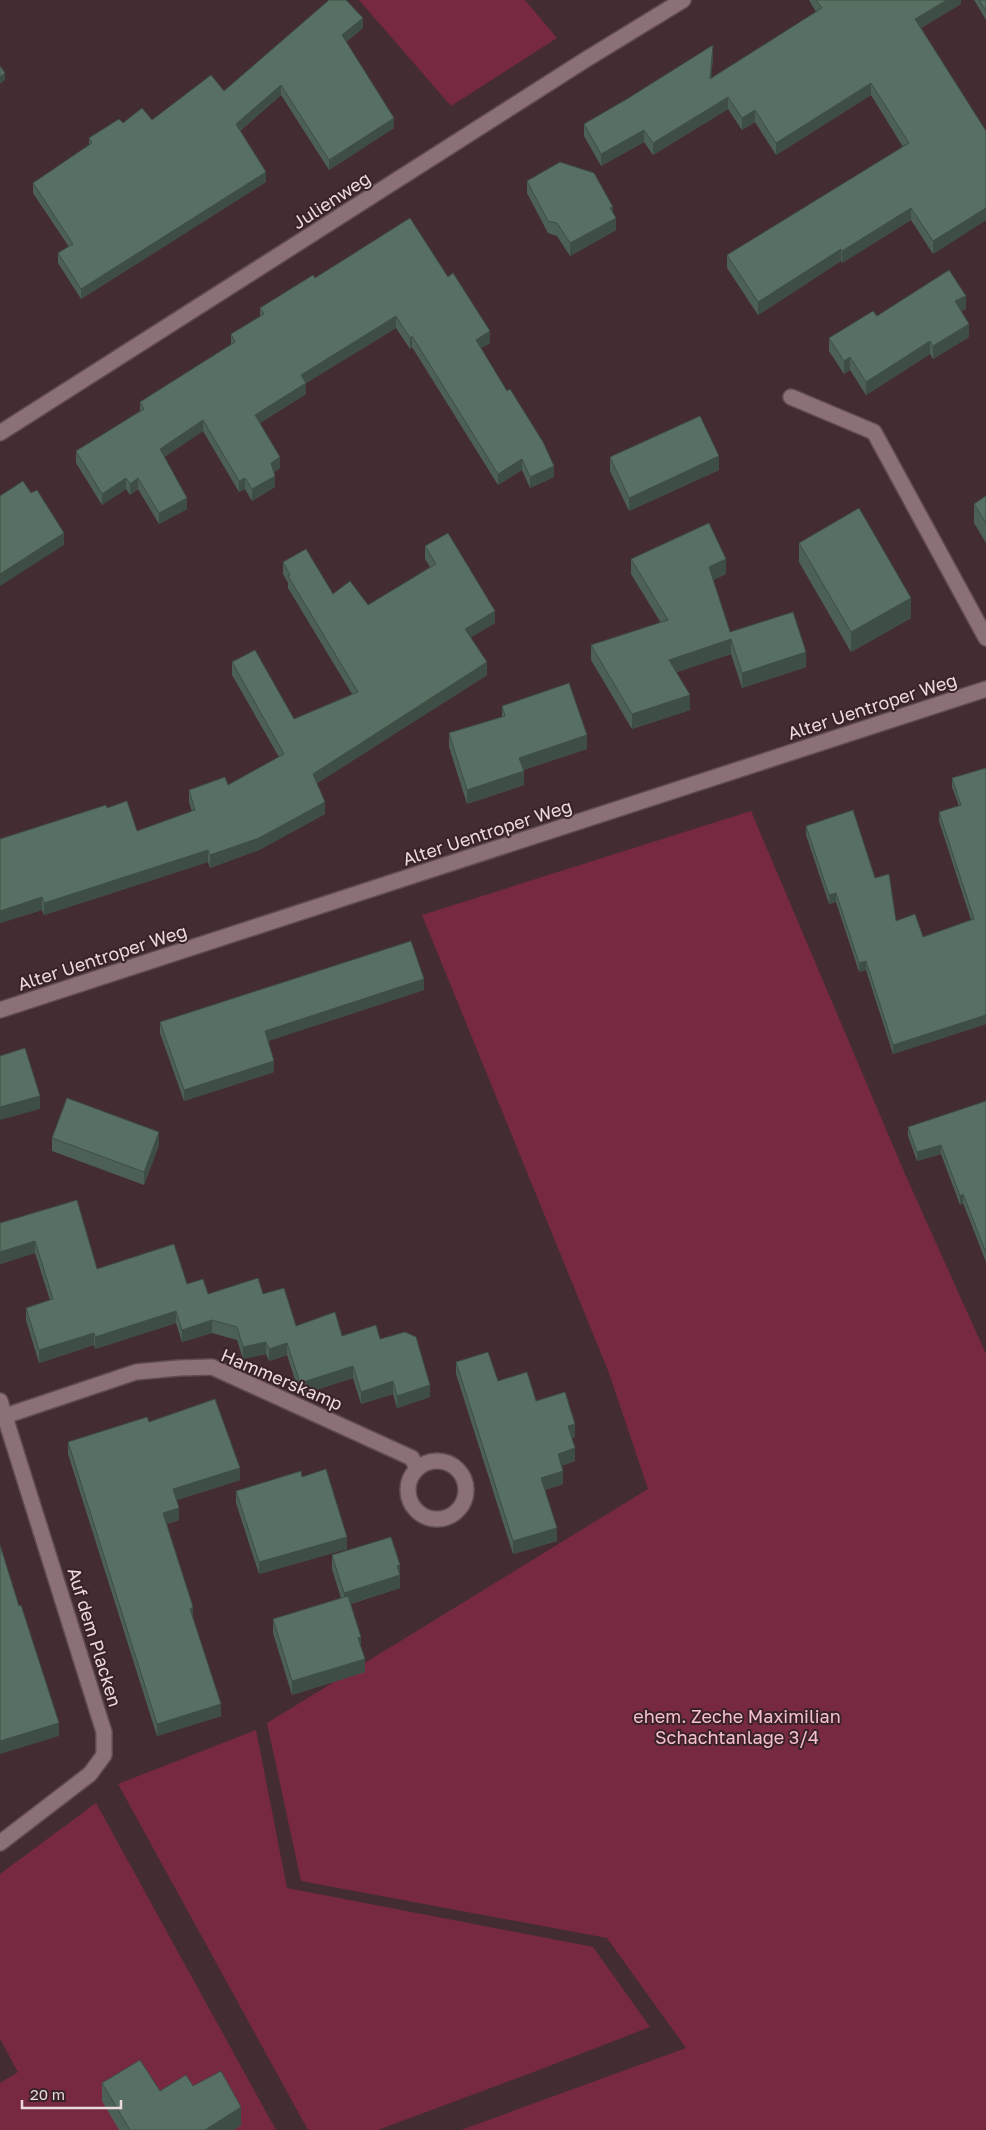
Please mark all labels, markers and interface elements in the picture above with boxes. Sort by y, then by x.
street label: Julienweg [288,167,374,233]
street label: Alter Uentroper Weg [785,668,959,744]
street label: Alter Uentroper Weg [400,794,574,870]
street label: Alter Uentroper Weg [15,919,189,995]
street label: Hammerskamp [218,1344,346,1414]
street label: Auf dem Placken [63,1565,127,1709]
park label: ehem. Zeche Maximilian Schachtanlage 3/4 [633,1705,841,1748]
scale bar [22,2078,121,2110]
text: 20 m [30,2085,65,2103]

